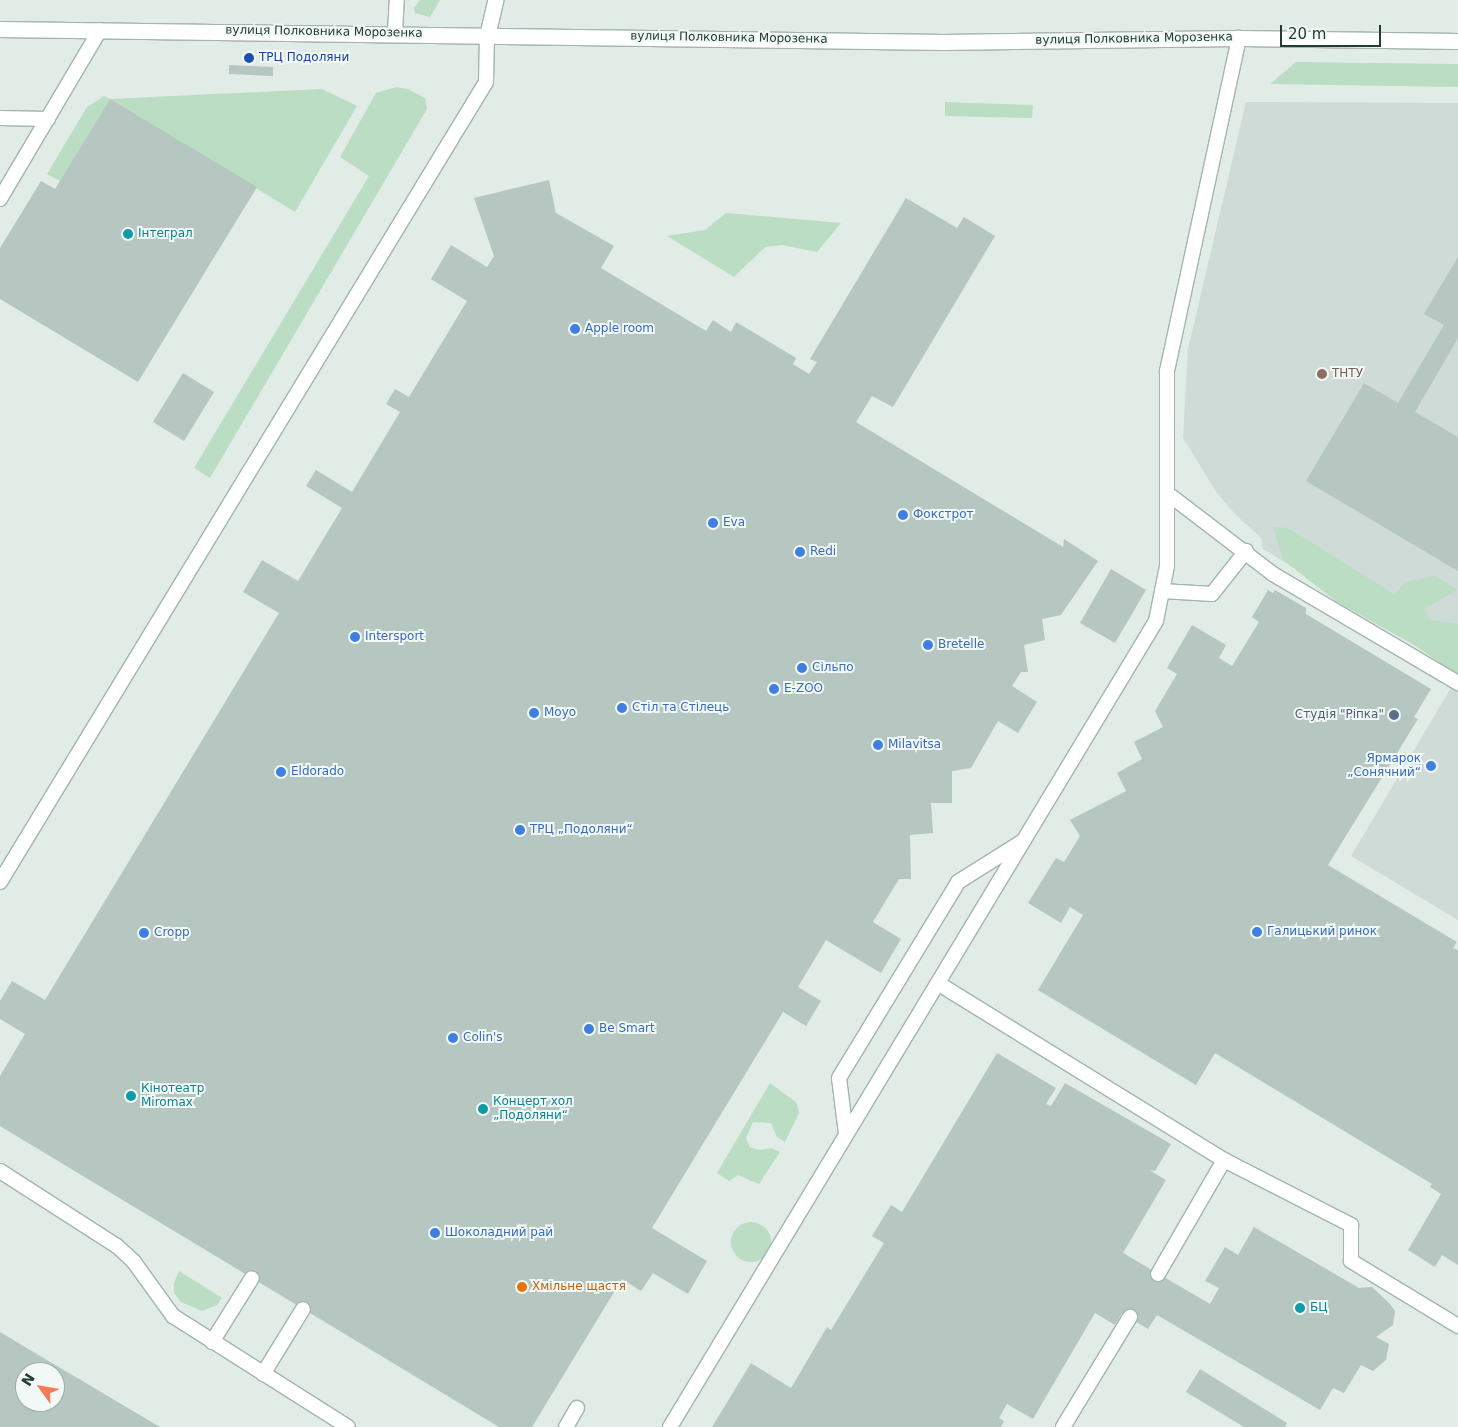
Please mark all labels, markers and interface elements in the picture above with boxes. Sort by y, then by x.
scale bar [1283,15,1384,47]
street label: вулиця Полковника Морозенка [225,23,423,41]
text: 20 m [1288,25,1326,43]
street label: вулиця Полковника Морозенка [630,29,828,47]
street label: вулиця Полковника Морозенка [1035,30,1233,48]
place label: ТРЦ Подоляни [259,51,349,65]
marker: ТРЦ Подоляни [243,52,255,64]
place label: Інтеграл [138,227,193,241]
marker: Інтеграл [122,228,134,240]
place label: Apple room [585,322,654,336]
marker: Apple room [569,323,581,335]
place label: ТНТУ [1332,367,1363,381]
marker: ТНТУ [1316,368,1328,380]
place label: Фокстрот [913,508,973,522]
marker: Фокстрот [897,509,909,521]
place label: Eva [723,516,745,530]
marker: Eva [707,517,719,529]
place label: Redi [810,545,836,559]
marker: Redi [794,546,806,558]
place label: Intersport [365,630,424,644]
marker: Intersport [349,631,361,643]
place label: Bretelle [938,638,984,652]
marker: Bretelle [922,639,934,651]
place label: Сільпо [812,661,854,675]
marker: Сільпо [796,662,808,674]
place label: E-ZOO [784,682,823,696]
marker: E-ZOO [768,683,780,695]
place label: Стіл та Стілець [632,701,729,715]
marker: Стіл та Стілець [616,702,628,714]
place label: Moyo [544,706,576,720]
marker: Moyo [528,707,540,719]
place label: Студія "Ріпка" [1295,708,1384,722]
marker: Студія "Ріпка" [1388,709,1400,721]
place label: Milavitsa [888,738,941,752]
marker: Milavitsa [872,739,884,751]
place label: Ярмарок „Сонячний“ [1347,752,1421,780]
marker: Ярмарок „Сонячний“ [1425,760,1437,772]
place label: Eldorado [291,765,344,779]
marker: Eldorado [275,766,287,778]
place label: ТРЦ „Подоляни“ [530,823,633,837]
marker: ТРЦ „Подоляни“ [514,824,526,836]
place label: Галицький ринок [1267,925,1377,939]
place label: Cropp [154,926,190,940]
marker: Галицький ринок [1251,926,1263,938]
marker: Cropp [138,927,150,939]
place label: Be Smart [599,1022,655,1036]
marker: Be Smart [583,1023,595,1035]
place label: Colin's [463,1031,503,1045]
marker: Colin's [447,1032,459,1044]
place label: Кінотеатр Miromax [141,1082,204,1110]
marker: Кінотеатр Miromax [125,1090,137,1102]
place label: Концерт хол „Подоляни“ [493,1095,573,1123]
marker: Концерт хол „Подоляни“ [477,1103,489,1115]
place label: Шоколадний рай [445,1226,553,1240]
marker: Шоколадний рай [429,1227,441,1239]
place label: Хмільне щастя [532,1280,626,1294]
marker: Хмільне щастя [516,1281,528,1293]
place label: БЦ [1310,1301,1328,1315]
marker: БЦ [1294,1302,1306,1314]
north arrow [15,1362,65,1412]
text: N [18,1370,38,1389]

